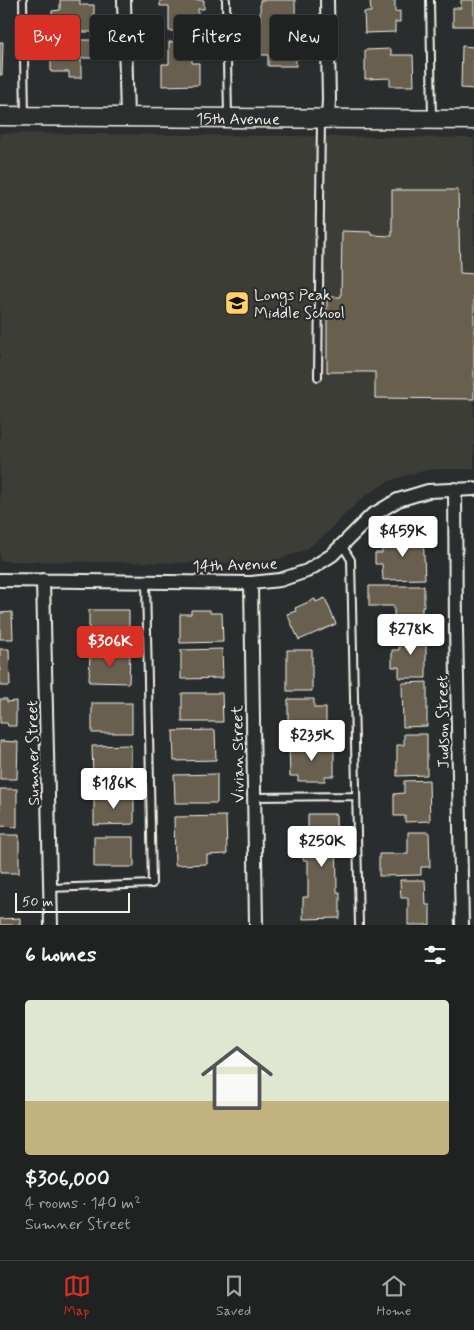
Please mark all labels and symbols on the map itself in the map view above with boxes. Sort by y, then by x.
street label: 15th Avenue [196,109,280,130]
place label: Longs Peak Middle School [254,285,345,324]
school or university icon: Longs Peak Middle School [224,290,250,316]
pin: $459K [368,516,438,558]
street label: 14th Avenue [192,554,278,577]
pin: $278K [376,614,446,656]
pin: $306K [75,626,145,668]
street label: Judson Street [432,675,455,769]
street label: Sumner Street [22,700,45,806]
street label: Vivian Street [227,704,250,803]
pin: $235K [277,720,347,762]
pin: $186K [79,768,149,810]
pin: $250K [287,826,357,868]
scale bar [15,890,130,913]

